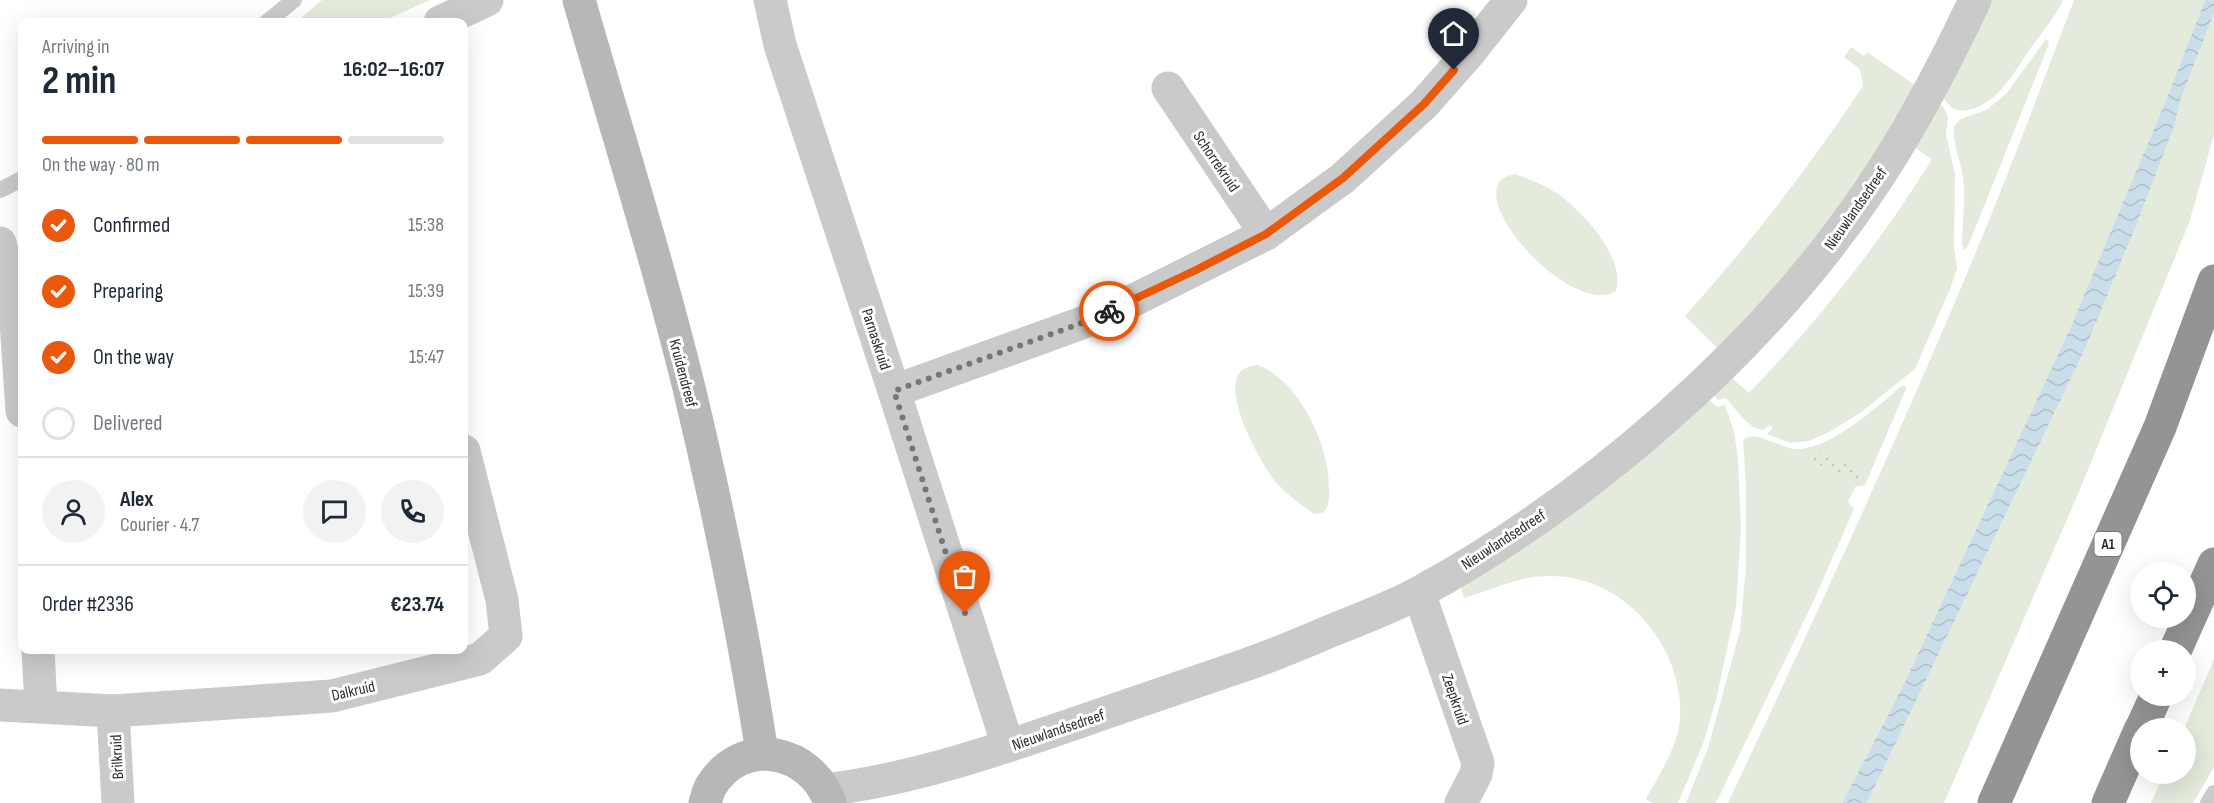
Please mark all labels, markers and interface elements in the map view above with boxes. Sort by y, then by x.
pin [1428,8,1479,70]
icon: home [1437,17,1470,50]
text: Arriving in [42,35,110,59]
text: 16:02–16:07 [343,56,444,83]
text: 2 min [42,58,116,105]
street label: Schorrekruid [1189,128,1243,196]
text: On the way · 80 m [42,153,160,177]
street label: Nieuwlandsedreef [1821,164,1892,254]
icon: check [42,209,75,242]
text: Confirmed [93,212,170,239]
text: 15:38 [408,213,444,237]
icon: check [42,275,75,308]
text: Preparing [93,278,163,305]
text: 15:39 [408,279,444,303]
courier [1079,281,1139,341]
icon: bike [1093,295,1126,328]
street label: Parnaskruid [857,307,894,372]
street label: Kruidendreef [664,337,701,410]
icon: check [42,341,75,374]
text: On the way [93,344,174,371]
text: 15:47 [409,345,444,369]
text: Delivered [93,410,162,437]
button: person [42,480,105,543]
button: chat [303,480,366,543]
button: phone [381,480,444,543]
text: Alex [120,486,153,513]
street label: Nieuwlandsedreef [1458,506,1550,575]
text: Courier · 4.7 [120,513,199,537]
road number: A1 [2094,532,2122,556]
pin [939,551,990,613]
icon: bag [948,560,981,593]
map controls [2130,562,2196,784]
button: locate [2130,562,2196,628]
text: Order #2336 [42,591,134,618]
text: €23.74 [390,591,444,618]
button: + [2130,640,2196,706]
street label: Zeepkruid [1437,671,1472,728]
street label: Dalkruid [330,677,377,706]
street label: Nieuwlandsedreef [1010,706,1108,755]
button: − [2130,718,2196,784]
street label: Brilkruid [107,734,128,780]

